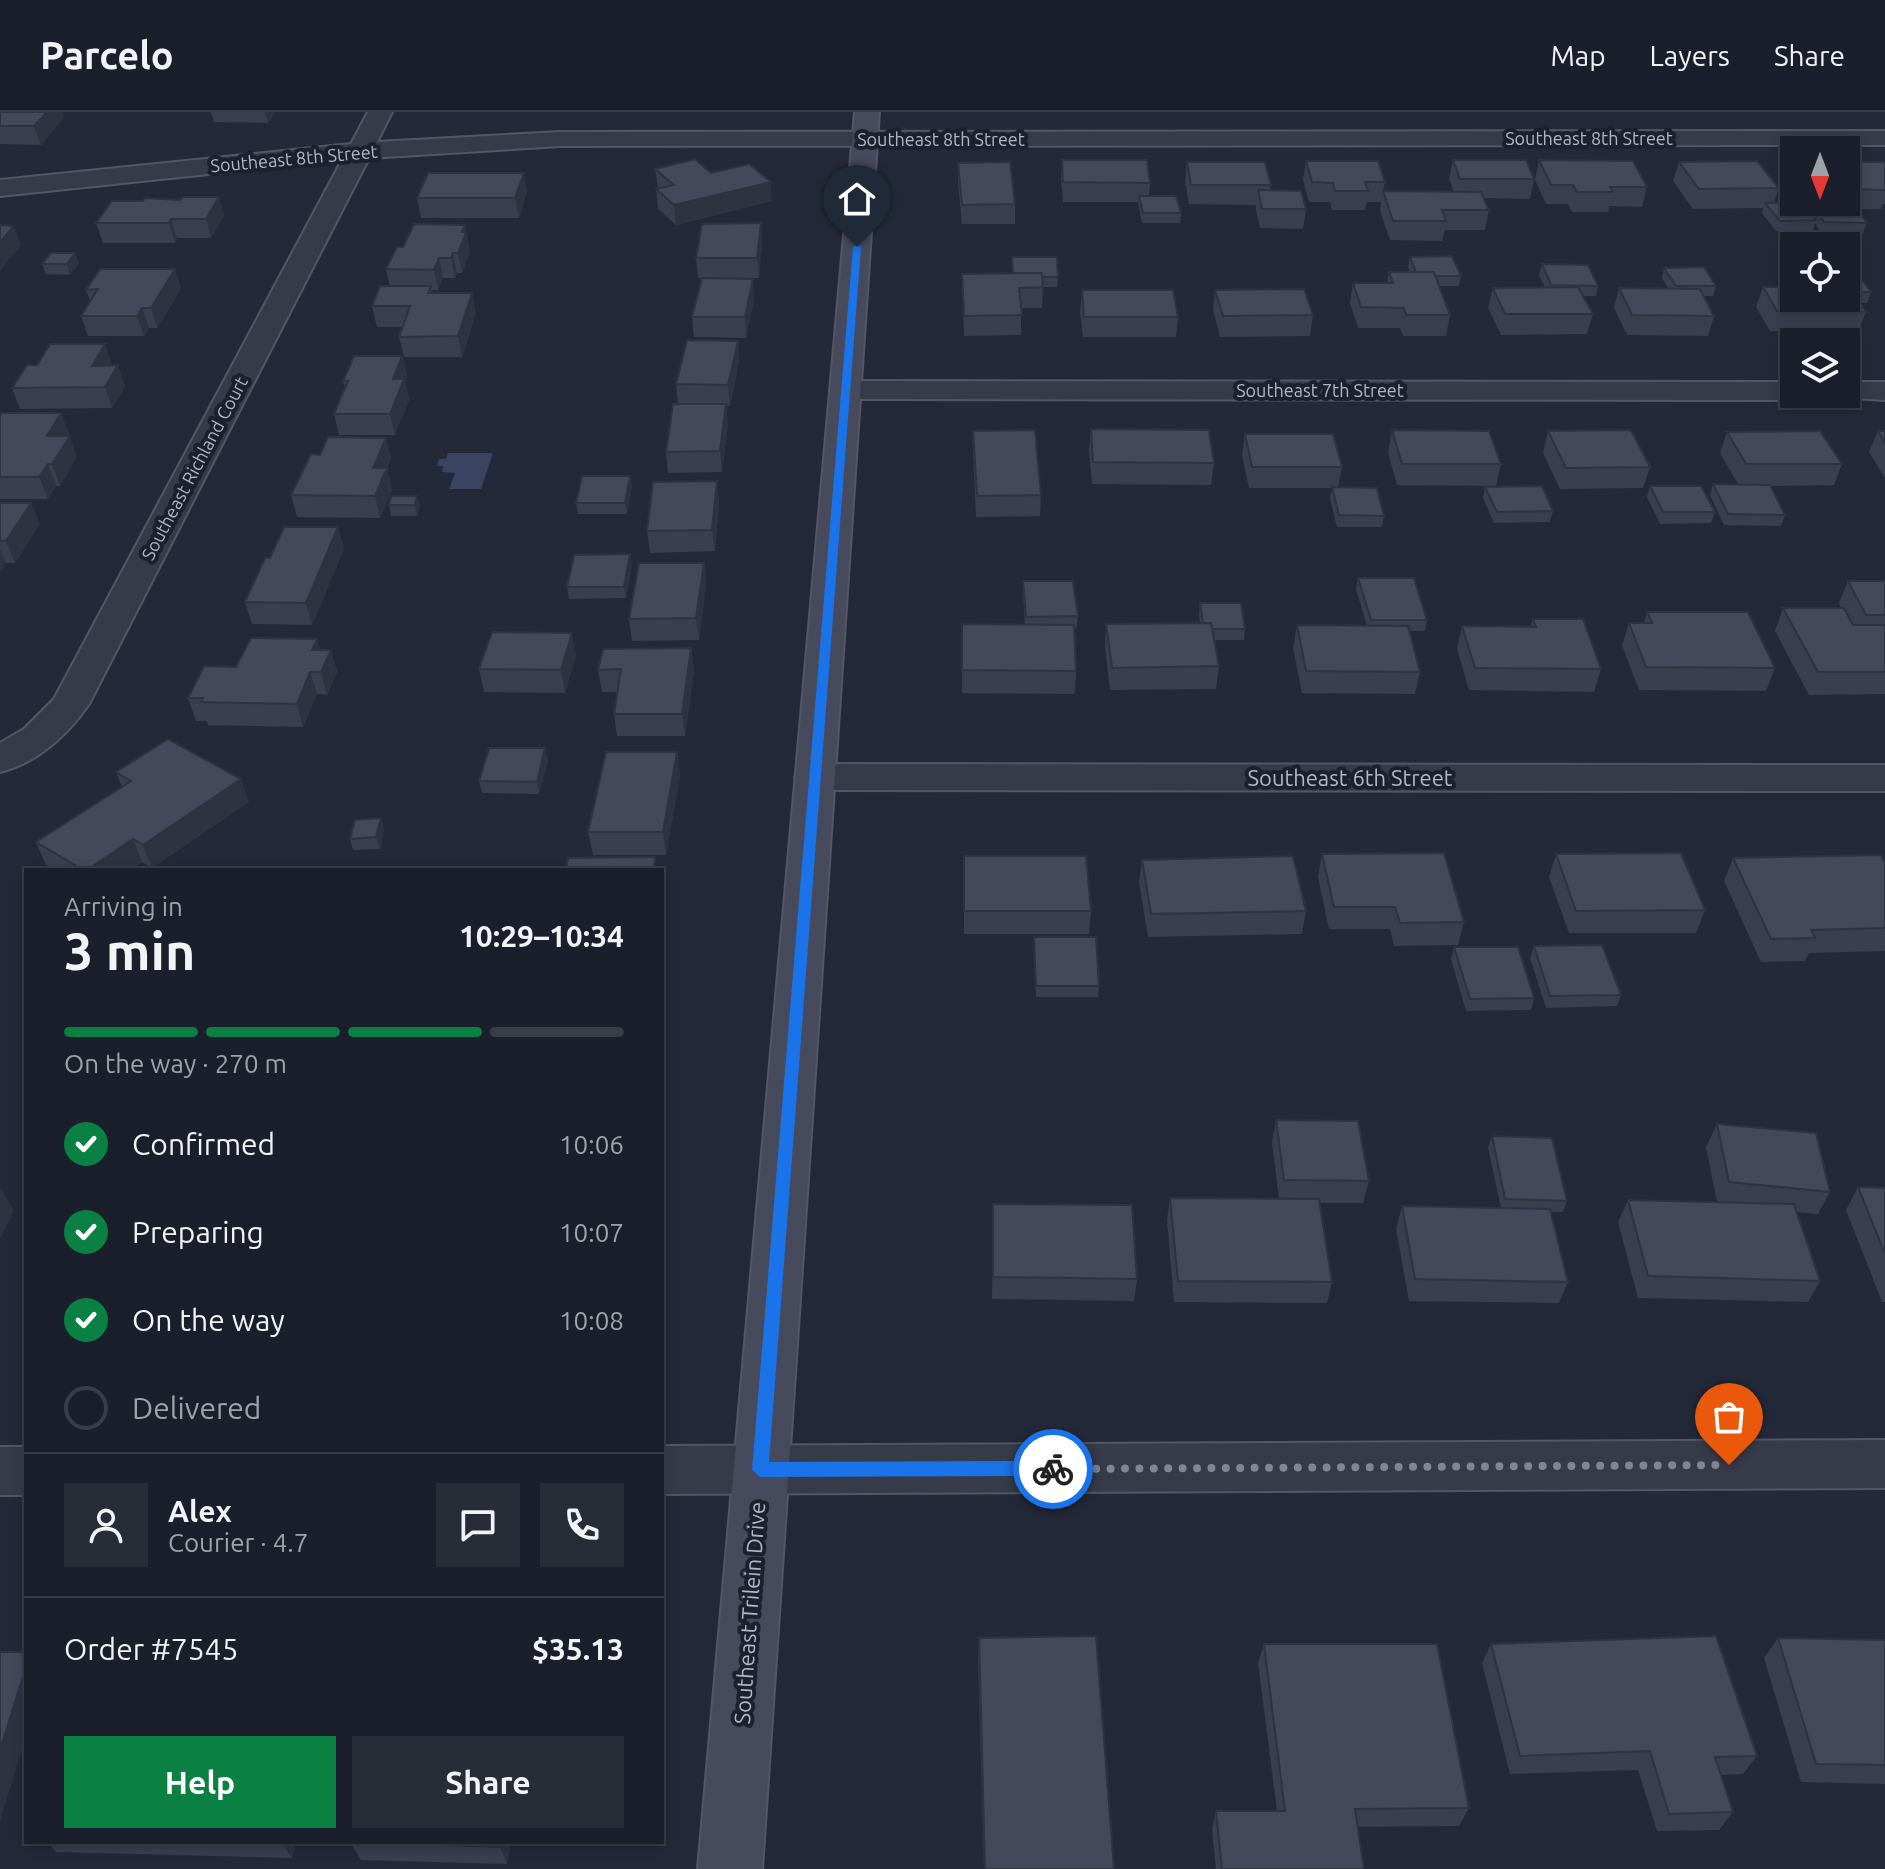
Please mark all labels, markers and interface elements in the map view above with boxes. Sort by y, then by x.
text: Parcelo [40,34,174,76]
text: Map [1550,40,1606,71]
text: Layers [1650,40,1730,71]
text: Share [1774,40,1845,71]
street label: Southeast 8th Street [1505,128,1673,148]
street label: Southeast 8th Street [857,129,1025,149]
north arrow [1780,136,1860,216]
map controls [1780,136,1860,408]
street label: Southeast 8th Street [210,141,378,175]
pin [823,165,891,247]
icon: home [835,177,879,221]
button: locate [1780,232,1860,312]
button: layers [1780,328,1860,408]
street label: Southeast Richland Court [137,373,251,563]
street label: Southeast 7th Street [1236,380,1404,400]
street label: Southeast 6th Street [1248,765,1453,790]
text: Arriving in [64,892,183,921]
text: 10:29–10:34 [459,919,624,953]
text: 3 min [64,922,195,980]
text: On the way · 270 m [64,1049,287,1078]
icon: check [64,1122,108,1166]
text: Confirmed [132,1127,275,1161]
text: 10:06 [559,1130,624,1159]
icon: check [64,1210,108,1254]
text: Preparing [132,1215,264,1249]
text: 10:07 [559,1218,624,1247]
icon: check [64,1298,108,1342]
text: On the way [132,1303,285,1337]
text: 10:08 [559,1306,624,1335]
pin [1695,1383,1763,1465]
text: Delivered [132,1391,261,1425]
icon: bag [1707,1395,1751,1439]
courier [1013,1429,1093,1509]
icon: bike [1031,1447,1075,1491]
button: person [64,1483,148,1567]
button: chat [436,1483,520,1567]
button: phone [540,1483,624,1567]
text: Alex [168,1494,232,1528]
street label: Southeast Trilein Drive [729,1501,769,1725]
text: Courier · 4.7 [168,1528,308,1557]
text: Order #7545 [64,1632,238,1666]
text: $35.13 [532,1632,624,1666]
button: Help [64,1736,336,1828]
button: Share [352,1736,624,1828]

